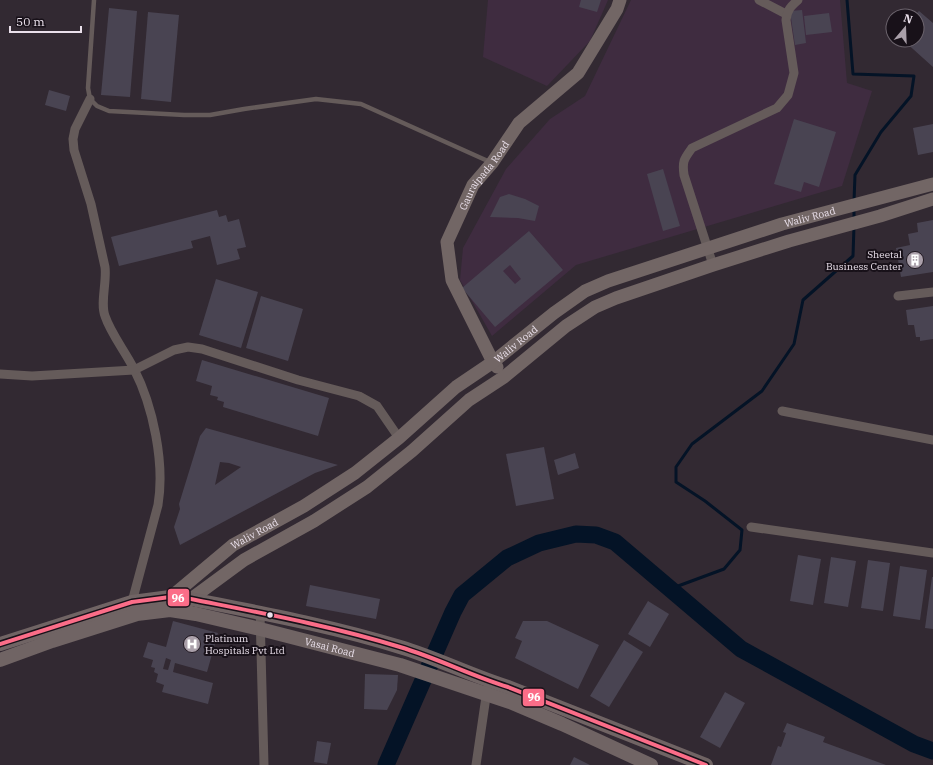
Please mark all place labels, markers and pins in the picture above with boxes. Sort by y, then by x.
place label: Sheetal Business Center [826,248,903,273]
building icon: Sheetal Business Center [905,250,925,270]
unlabelled marker [265,610,275,620]
place label: Platinum Hospitals Pvt Ltd [205,632,285,657]
hospital icon: Platinum Hospitals Pvt Ltd [182,634,202,654]

